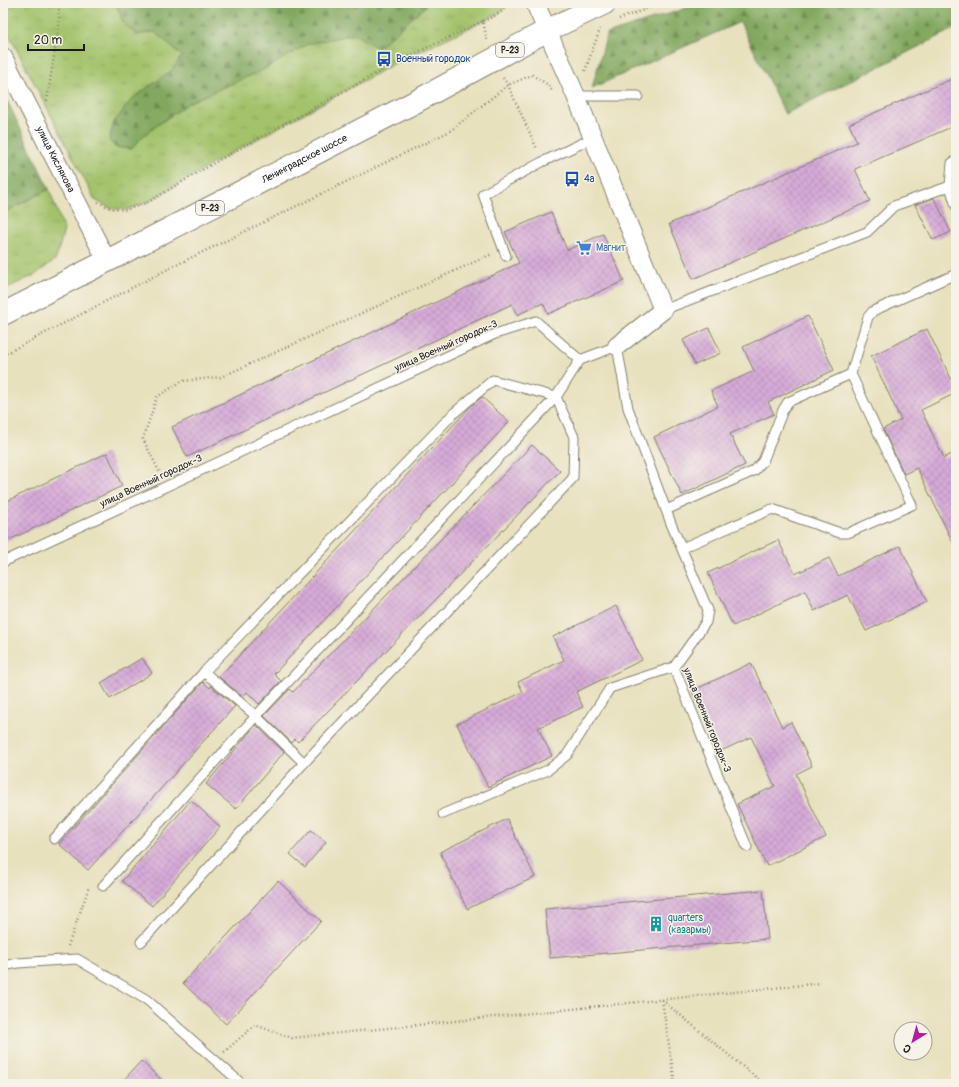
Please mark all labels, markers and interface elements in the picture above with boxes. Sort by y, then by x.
scale bar [28,26,84,52]
text: 20 m [34,33,63,48]
road number: Р-23 [496,43,524,57]
bus stop icon: Военный городок [375,50,393,68]
place label: Военный городок [396,53,471,65]
street label: улица Кислякова [33,124,77,195]
street label: Ленинградское шоссе [259,132,349,187]
bus stop icon: 4а [563,170,581,188]
place label: 4а [584,173,595,185]
road number: Р-23 [196,201,224,215]
supermarket icon: Магнит [575,239,593,257]
place label: Магнит [596,242,626,254]
street label: улица Военный городок-3 [392,318,500,375]
street label: улица Военный городок-3 [97,452,205,510]
street label: улица Военный городок-3 [680,665,734,774]
place label: quarters (казармы) [668,912,712,936]
building icon: quarters (казармы) [647,915,665,933]
north arrow [893,1021,933,1061]
text: С [900,1041,914,1056]

